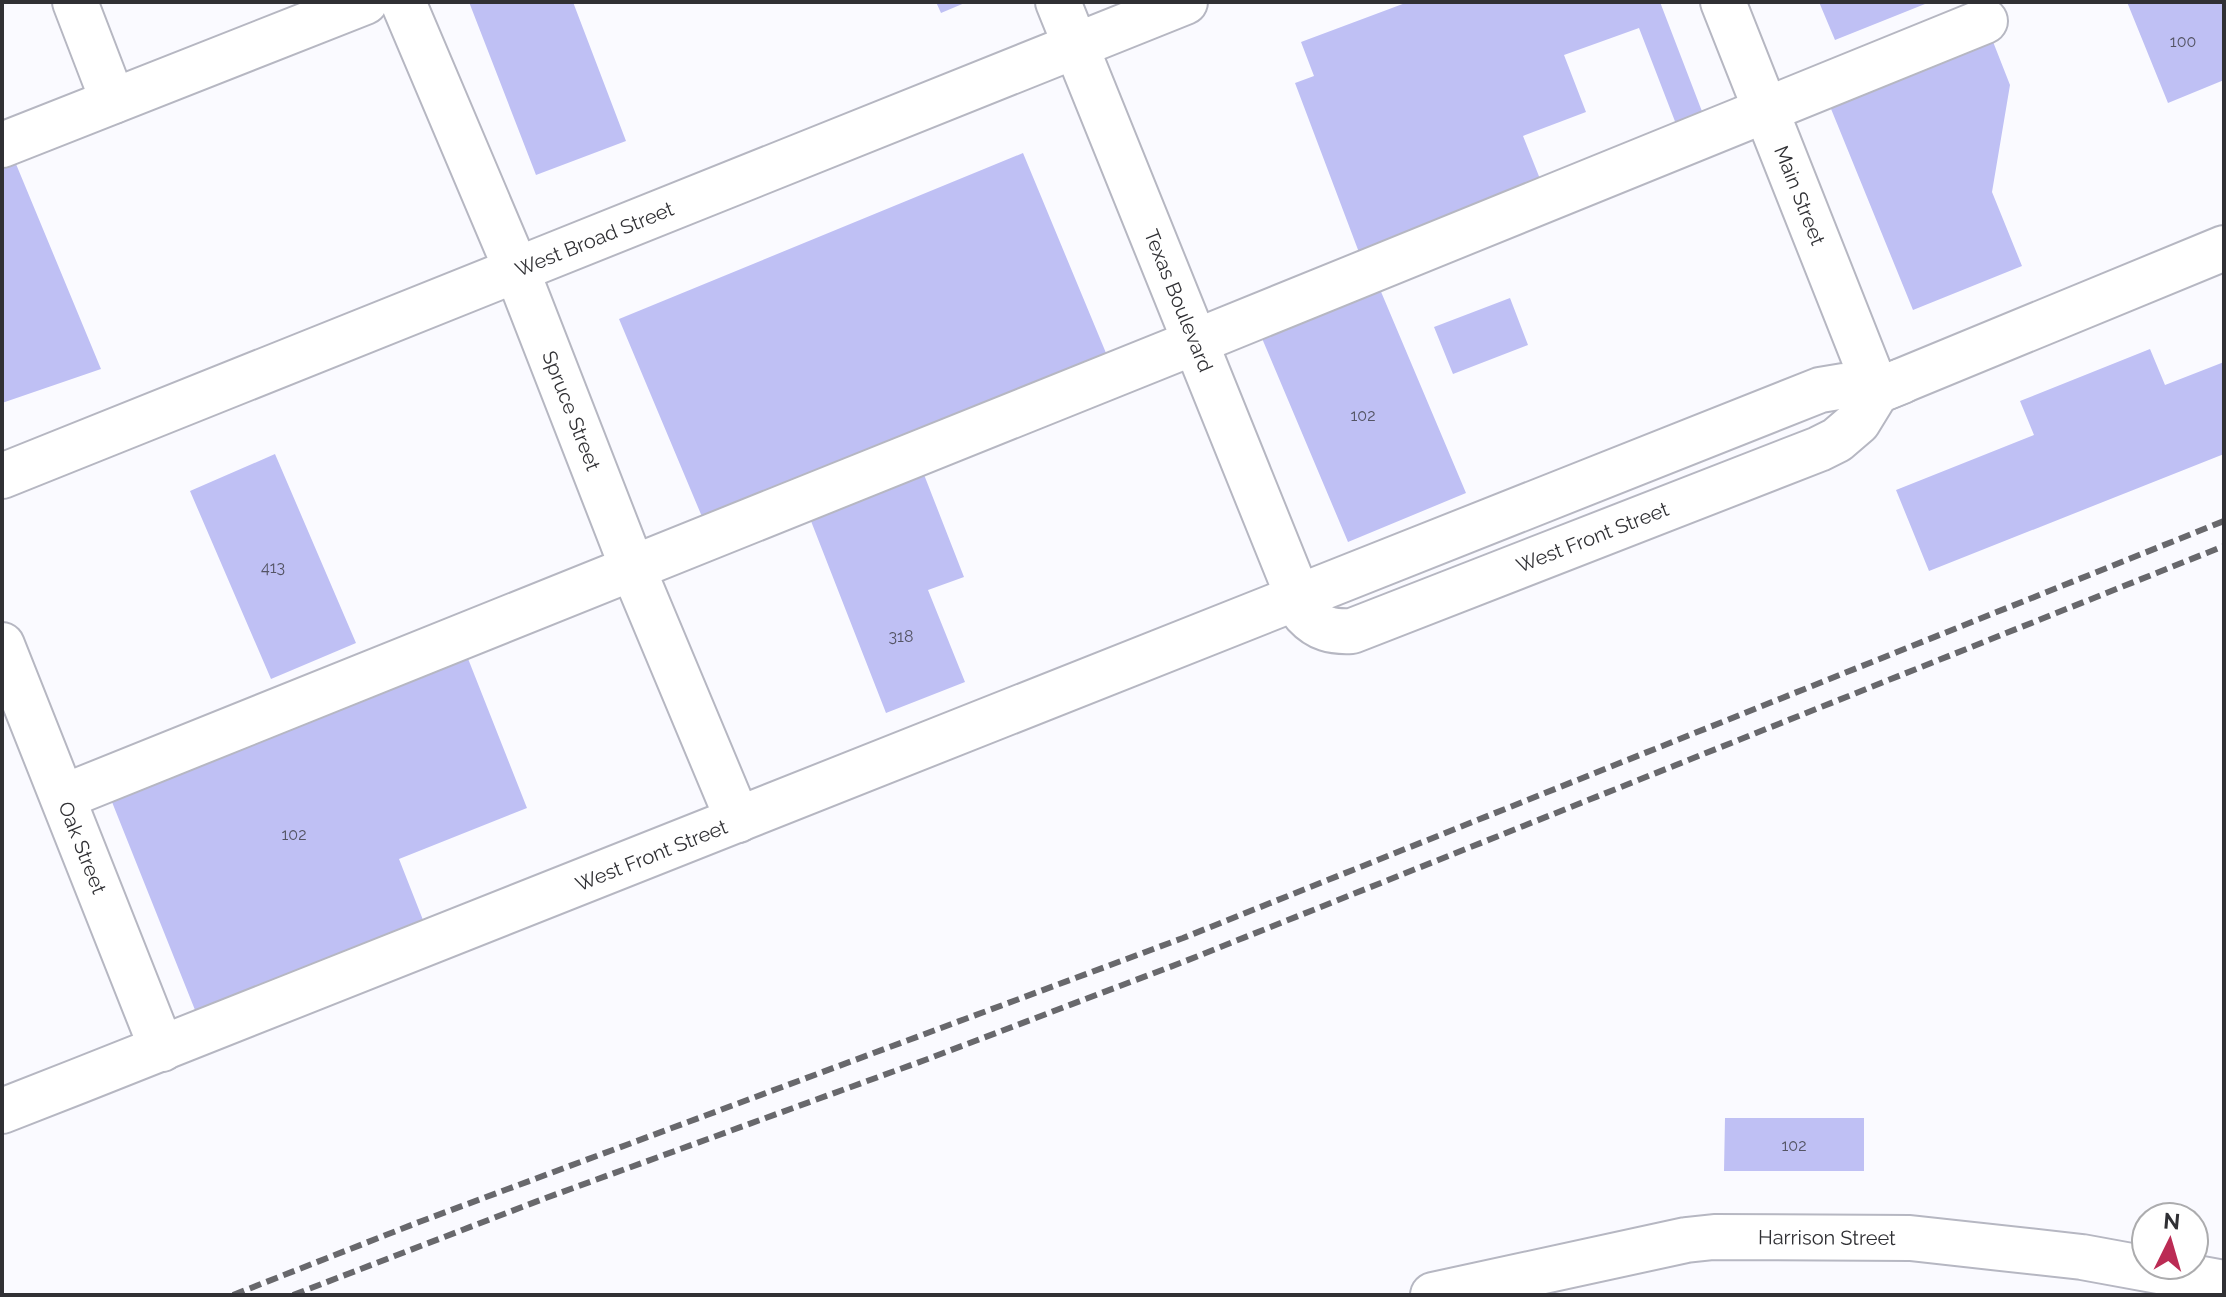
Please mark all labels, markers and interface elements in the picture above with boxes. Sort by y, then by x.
house number: 100 [2170,32,2196,51]
street label: Main Street [1769,142,1830,249]
street label: West Broad Street [512,196,677,282]
street label: Texas Boulevard [1139,226,1218,375]
street label: Spruce Street [537,347,606,474]
house number: 102 [1351,406,1375,425]
street label: West Front Street [1513,497,1672,578]
house number: 413 [261,558,285,577]
house number: 318 [889,627,913,646]
street label: Oak Street [53,798,111,897]
street label: West Front Street [572,814,731,896]
house number: 102 [282,825,306,844]
house number: 102 [1782,1136,1806,1155]
north arrow [2130,1201,2210,1281]
text: N [2162,1207,2181,1235]
street label: Harrison Street [1758,1225,1896,1250]

